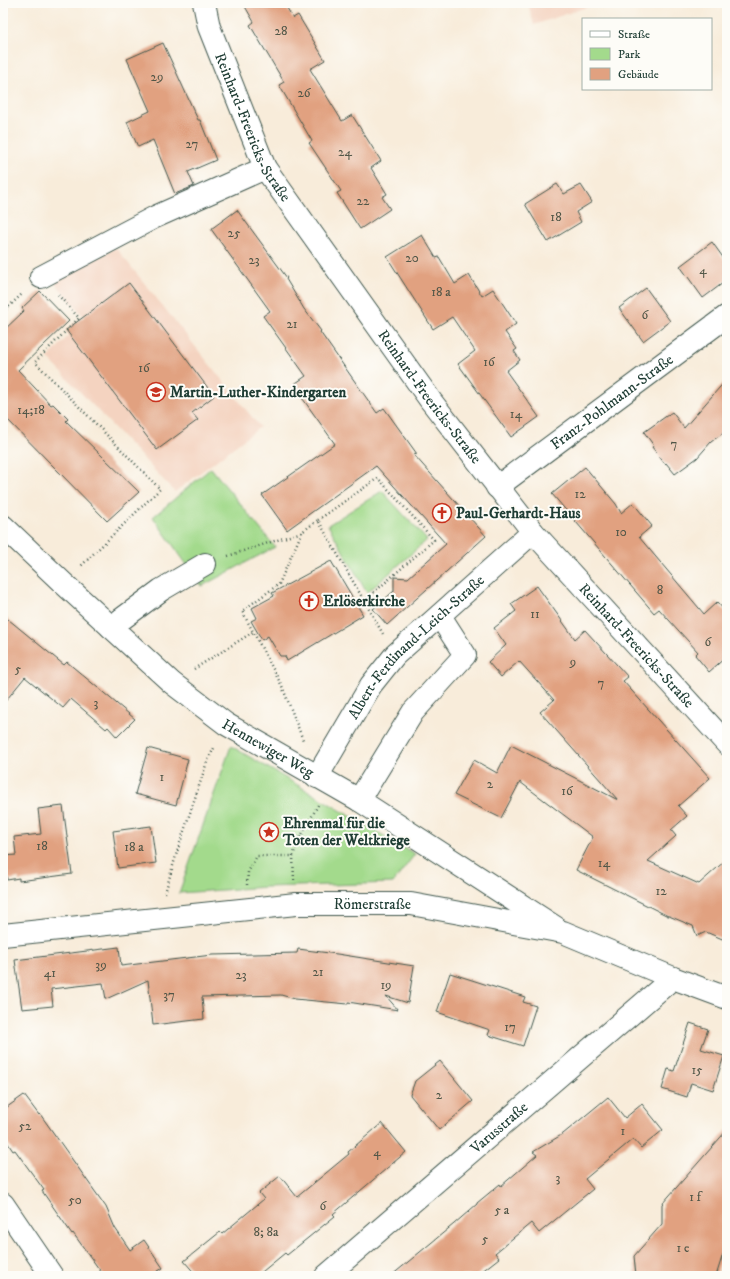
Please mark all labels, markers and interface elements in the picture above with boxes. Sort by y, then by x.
legend [582,18,712,90]
house number: 28 [275,23,287,39]
text: Straße [618,27,650,42]
text: Park [618,47,640,62]
street label: Reinhard-Freericks-Straße [211,50,295,205]
text: Gebäude [618,67,659,82]
house number: 29 [151,69,163,85]
house number: 26 [297,85,312,101]
house number: 27 [186,136,199,152]
house number: 24 [338,144,352,160]
house number: 22 [357,193,370,209]
house number: 18 [550,209,562,225]
house number: 25 [228,225,241,241]
house number: 20 [405,250,419,266]
house number: 23 [248,252,260,268]
house number: 4 [699,262,707,278]
house number: 18 a [431,284,451,300]
house number: 6 [642,307,650,323]
house number: 21 [286,316,298,332]
street label: Reinhard-Freericks-Straße [374,326,486,467]
street label: Franz-Pohlmann-Straße [547,350,677,454]
house number: 16 [483,354,496,370]
house number: 16 [138,360,151,376]
school or university icon: Martin-Luther-Kindergarten [145,381,167,403]
place label: Martin-Luther-Kindergarten [170,383,347,402]
house number: 14;18 [17,402,45,418]
house number: 14 [510,406,523,422]
house number: 7 [671,436,678,452]
house number: 12 [574,486,586,502]
church icon: Paul-Gerhardt-Haus [431,502,453,524]
place label: Paul-Gerhardt-Haus [456,504,581,523]
house number: 10 [615,524,627,540]
street label: Albert-Ferdinand-Leich-Straße [344,571,488,723]
street label: Reinhard-Freericks-Straße [575,579,698,712]
house number: 8 [657,582,663,598]
church icon: Erlöserkirche [298,590,320,612]
place label: Erlöserkirche [323,592,406,611]
house number: 11 [530,606,540,622]
house number: 6 [705,634,713,650]
house number: 9 [569,654,576,670]
house number: 5 [15,661,22,677]
house number: 7 [598,675,605,691]
house number: 3 [94,695,99,711]
street label: Hennewiger Weg [219,714,318,782]
house number: 1 [160,769,165,785]
house number: 2 [487,776,494,792]
house number: 16 [561,783,574,799]
place label: Ehrenmal für die Toten der Weltkriege [282,814,410,850]
place icon: Ehrenmal für die Toten der Weltkriege [258,821,280,843]
house number: 18 [36,838,48,854]
house number: 18 a [124,839,144,855]
house number: 14 [598,855,611,871]
house number: 12 [655,883,667,899]
street label: Römerstraße [334,895,411,914]
house number: 39 [95,957,107,973]
house number: 21 [312,964,324,980]
house number: 41 [44,965,56,981]
house number: 23 [235,967,247,983]
house number: 19 [380,977,392,993]
house number: 37 [163,987,175,1003]
house number: 17 [504,1019,516,1035]
house number: 15 [691,1062,703,1078]
house number: 2 [436,1087,443,1103]
street label: Varusstraße [466,1097,532,1158]
house number: 52 [19,1118,32,1134]
house number: 1 [621,1123,626,1139]
house number: 4 [373,1144,381,1160]
house number: 3 [556,1170,561,1186]
house number: 1 f [689,1189,703,1205]
house number: 50 [68,1192,82,1208]
house number: 6 [320,1198,328,1214]
house number: 5 a [495,1202,510,1218]
house number: 8; 8a [253,1224,279,1240]
house number: 5 [482,1231,489,1247]
house number: 1 e [677,1240,689,1256]

